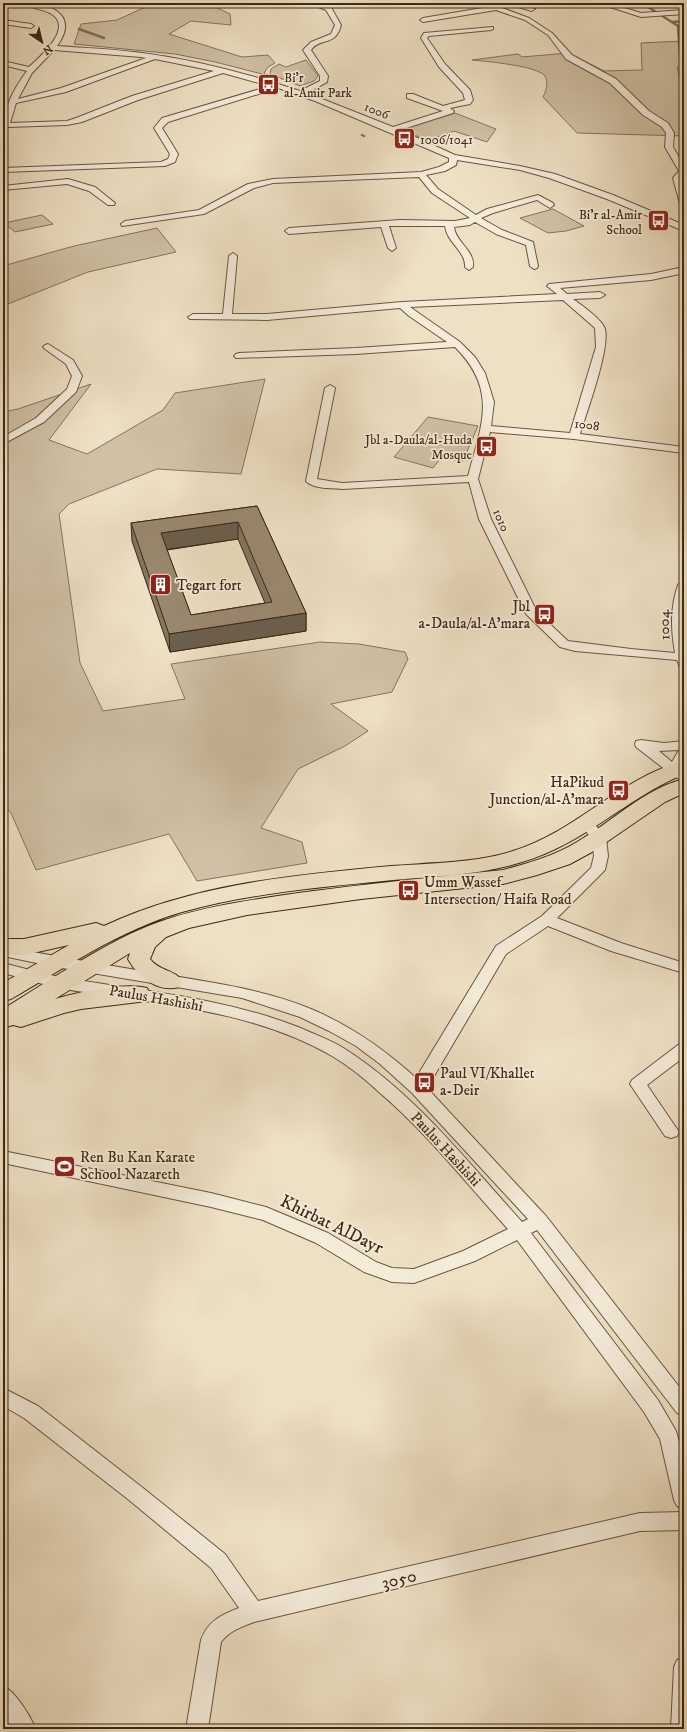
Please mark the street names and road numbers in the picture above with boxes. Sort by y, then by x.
street label: 1006 [362,99,393,124]
street label: 1008 [573,416,600,434]
street label: 1010 [489,506,513,534]
street label: 1004 [654,609,675,640]
street label: Paulus Hashishi [108,981,204,1016]
street label: Paulus Hashishi [406,1108,485,1191]
street label: Khirbat AlDayr [276,1190,387,1260]
street label: 3050 [380,1565,419,1595]

